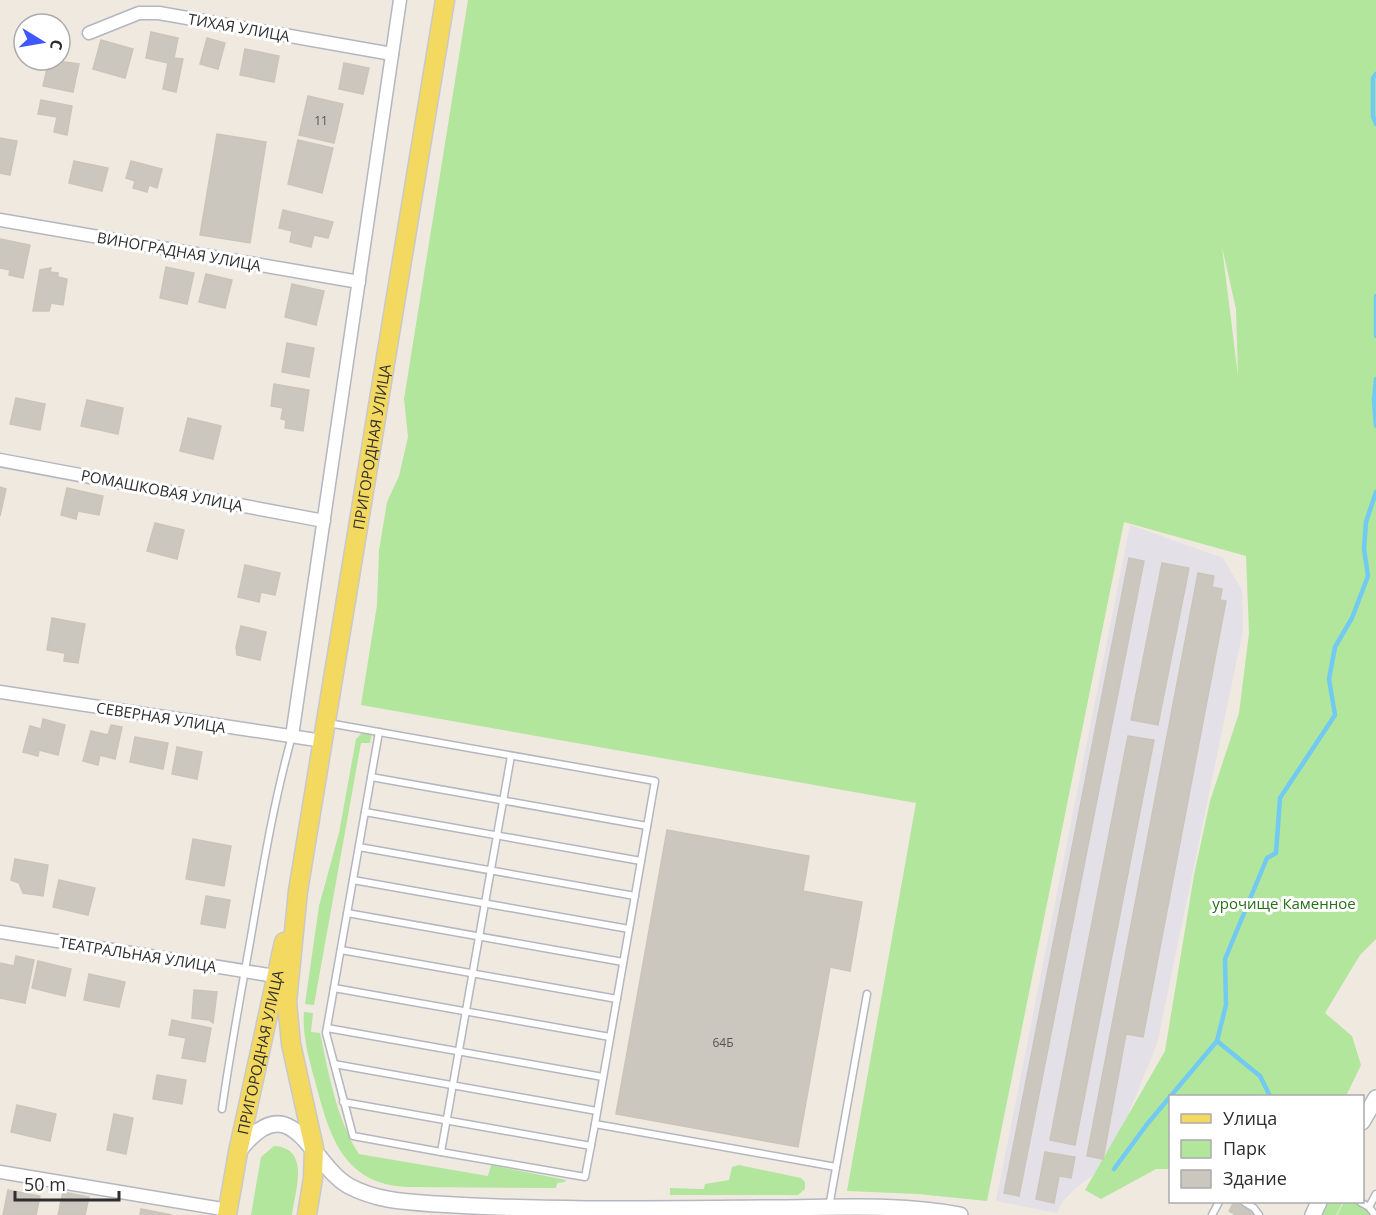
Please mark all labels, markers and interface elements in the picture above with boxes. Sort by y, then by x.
street label: ТИХАЯ УЛИЦА [187,8,292,46]
north arrow [12,12,72,72]
text: С [45,38,68,52]
house number: 11 [314,112,328,129]
street label: ВИНОГРАДНАЯ УЛИЦА [95,227,263,275]
street label: ПРИГОРОДНАЯ УЛИЦА [348,362,395,531]
street label: РОМАШКОВАЯ УЛИЦА [79,465,245,516]
street label: СЕВЕРНАЯ УЛИЦА [95,697,228,737]
park label: урочище Каменное [1212,893,1356,913]
street label: ТЕАТРАЛЬНАЯ УЛИЦА [58,932,218,976]
street label: ПРИГОРОДНАЯ УЛИЦА [232,968,288,1136]
house number: 64Б [712,1034,734,1051]
legend [1169,1095,1364,1203]
text: Улица [1223,1106,1277,1130]
text: Парк [1223,1136,1267,1160]
scale bar [15,1164,118,1202]
text: Здание [1223,1166,1287,1190]
text: 50 m [24,1172,66,1196]

